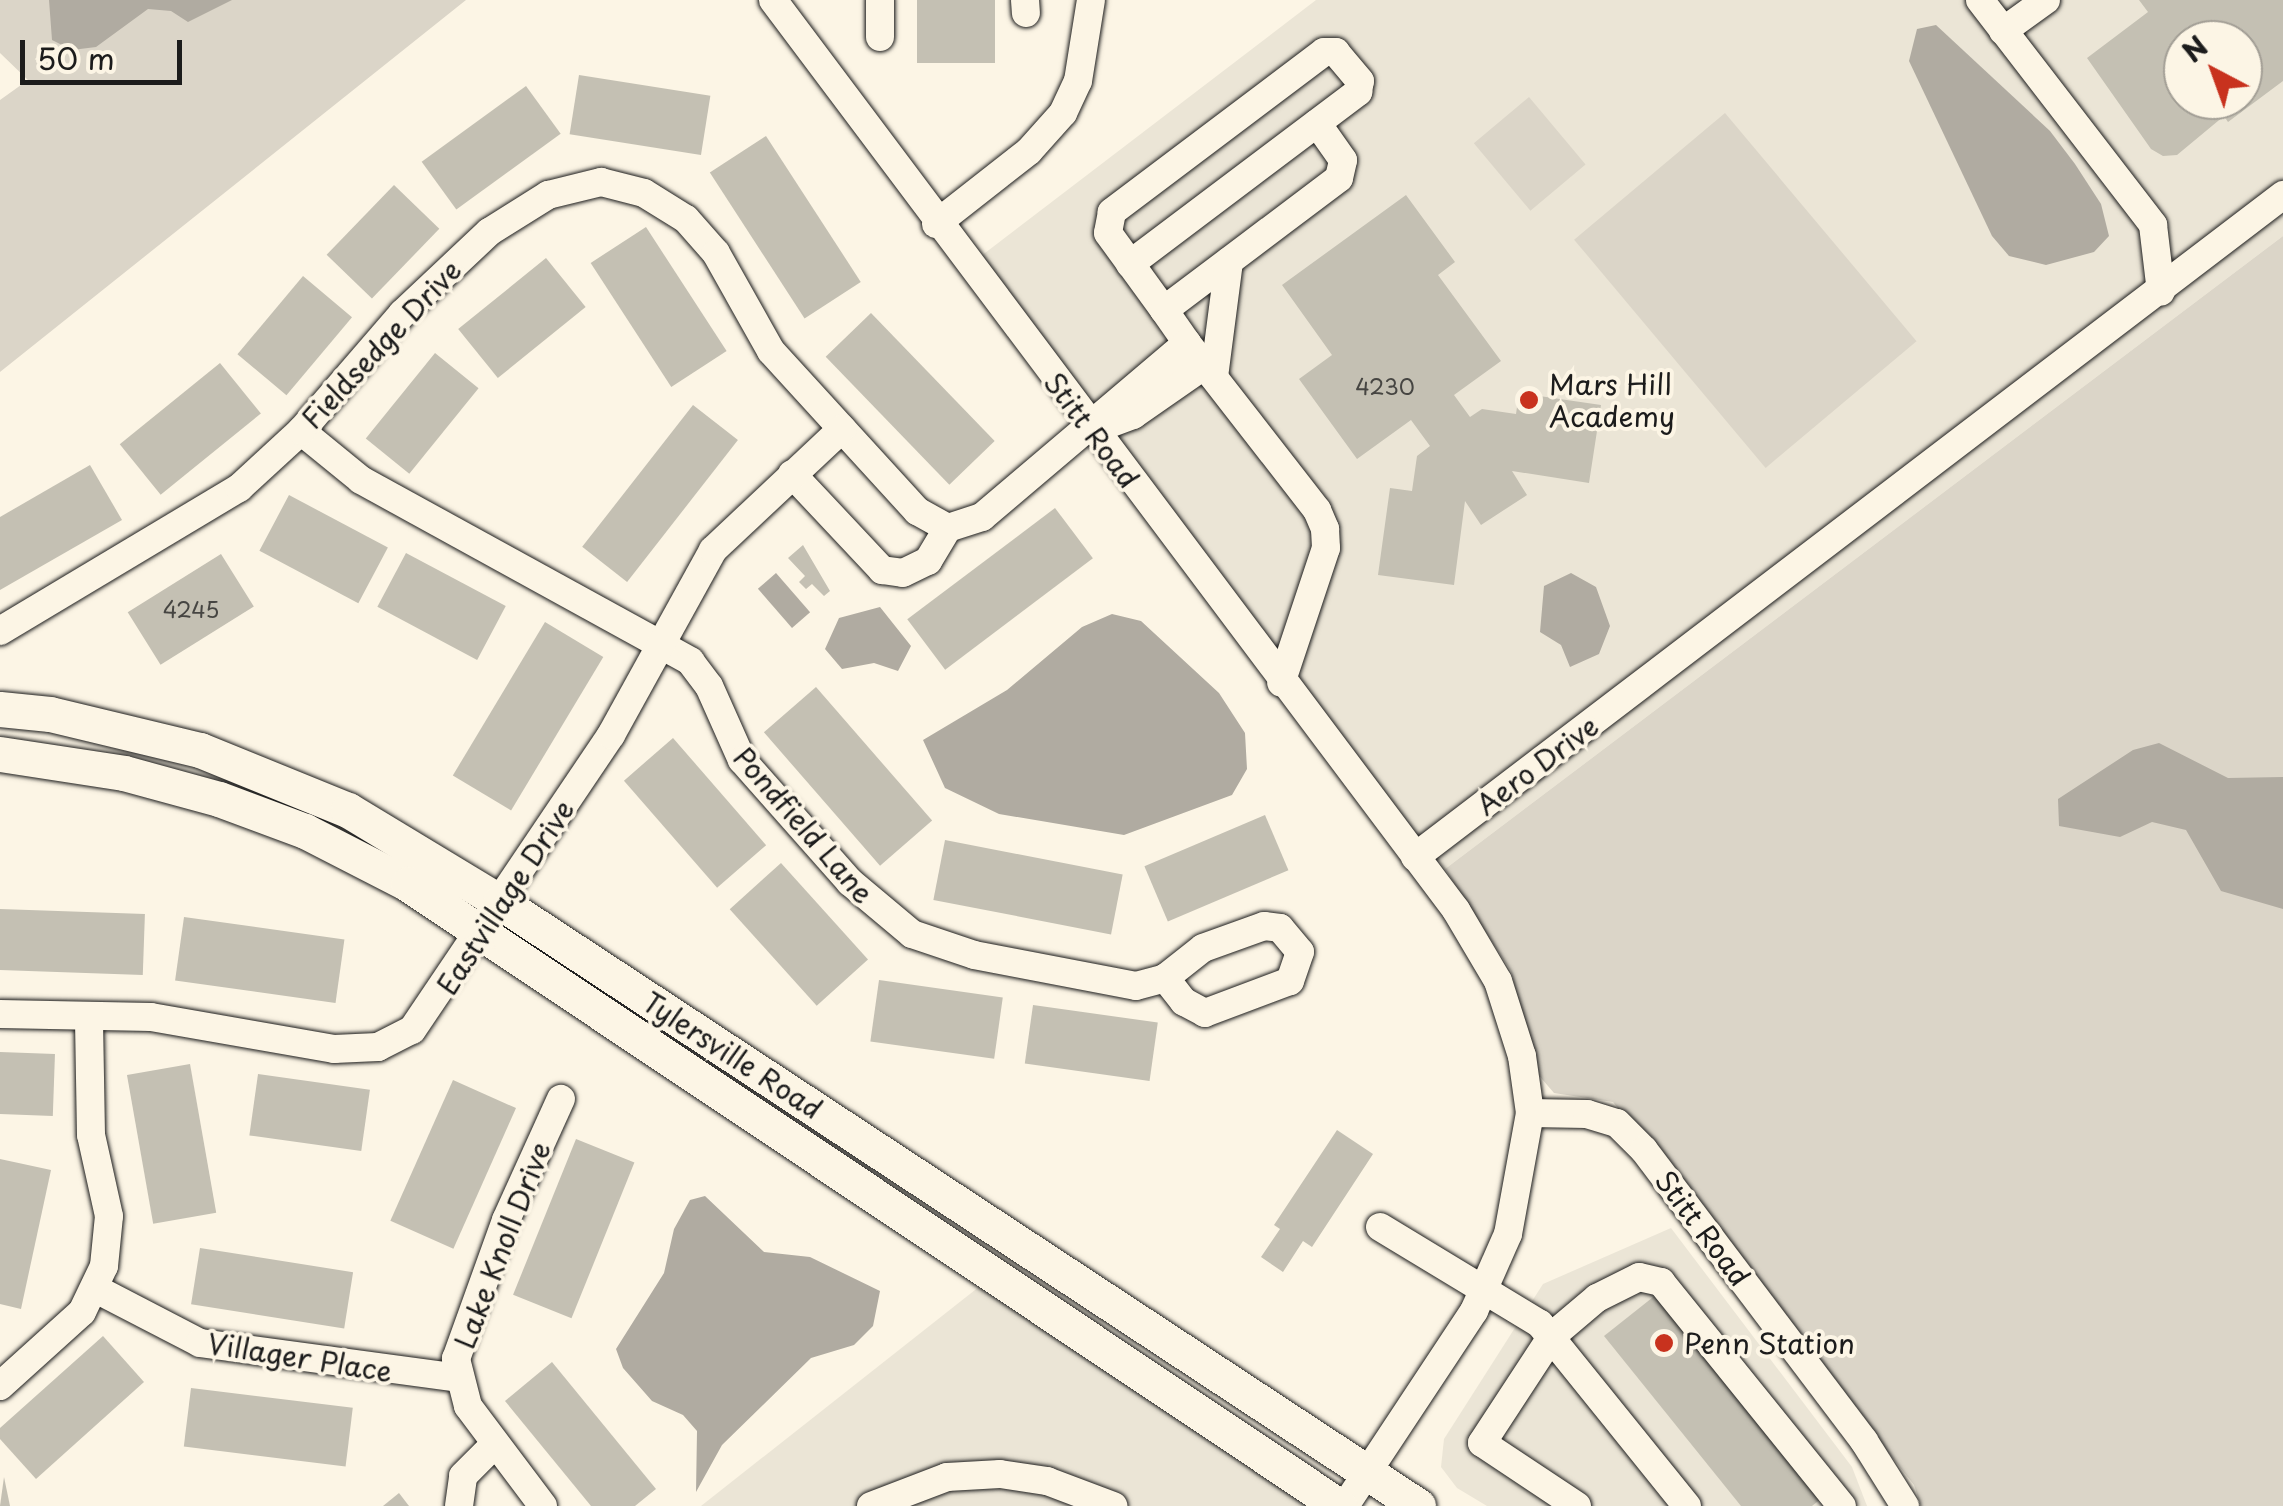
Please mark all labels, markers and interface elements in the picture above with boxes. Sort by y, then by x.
scale bar [25,20,188,82]
north arrow [2163,20,2263,120]
text: N [2172,25,2217,72]
text: 50 m [37,35,115,80]
street label: Fieldsedge Drive [294,253,468,435]
street label: Stitt Road [1038,365,1146,495]
place label: Mars Hill Academy [1549,367,1675,433]
house number: 4230 [1355,373,1415,399]
marker: Mars Hill Academy [1518,389,1540,411]
house number: 4245 [163,596,219,622]
street label: Aero Drive [1469,708,1605,822]
street label: Pondfield Lane [727,740,881,910]
street label: Eastvillage Drive [430,794,580,1000]
street label: Tylersville Road [637,985,829,1125]
street label: Lake Knoll Drive [447,1136,557,1354]
street label: Stitt Road [1649,1163,1757,1293]
street label: Villager Place [206,1326,394,1388]
place label: Penn Station [1684,1326,1856,1360]
marker: Penn Station [1653,1332,1675,1354]

